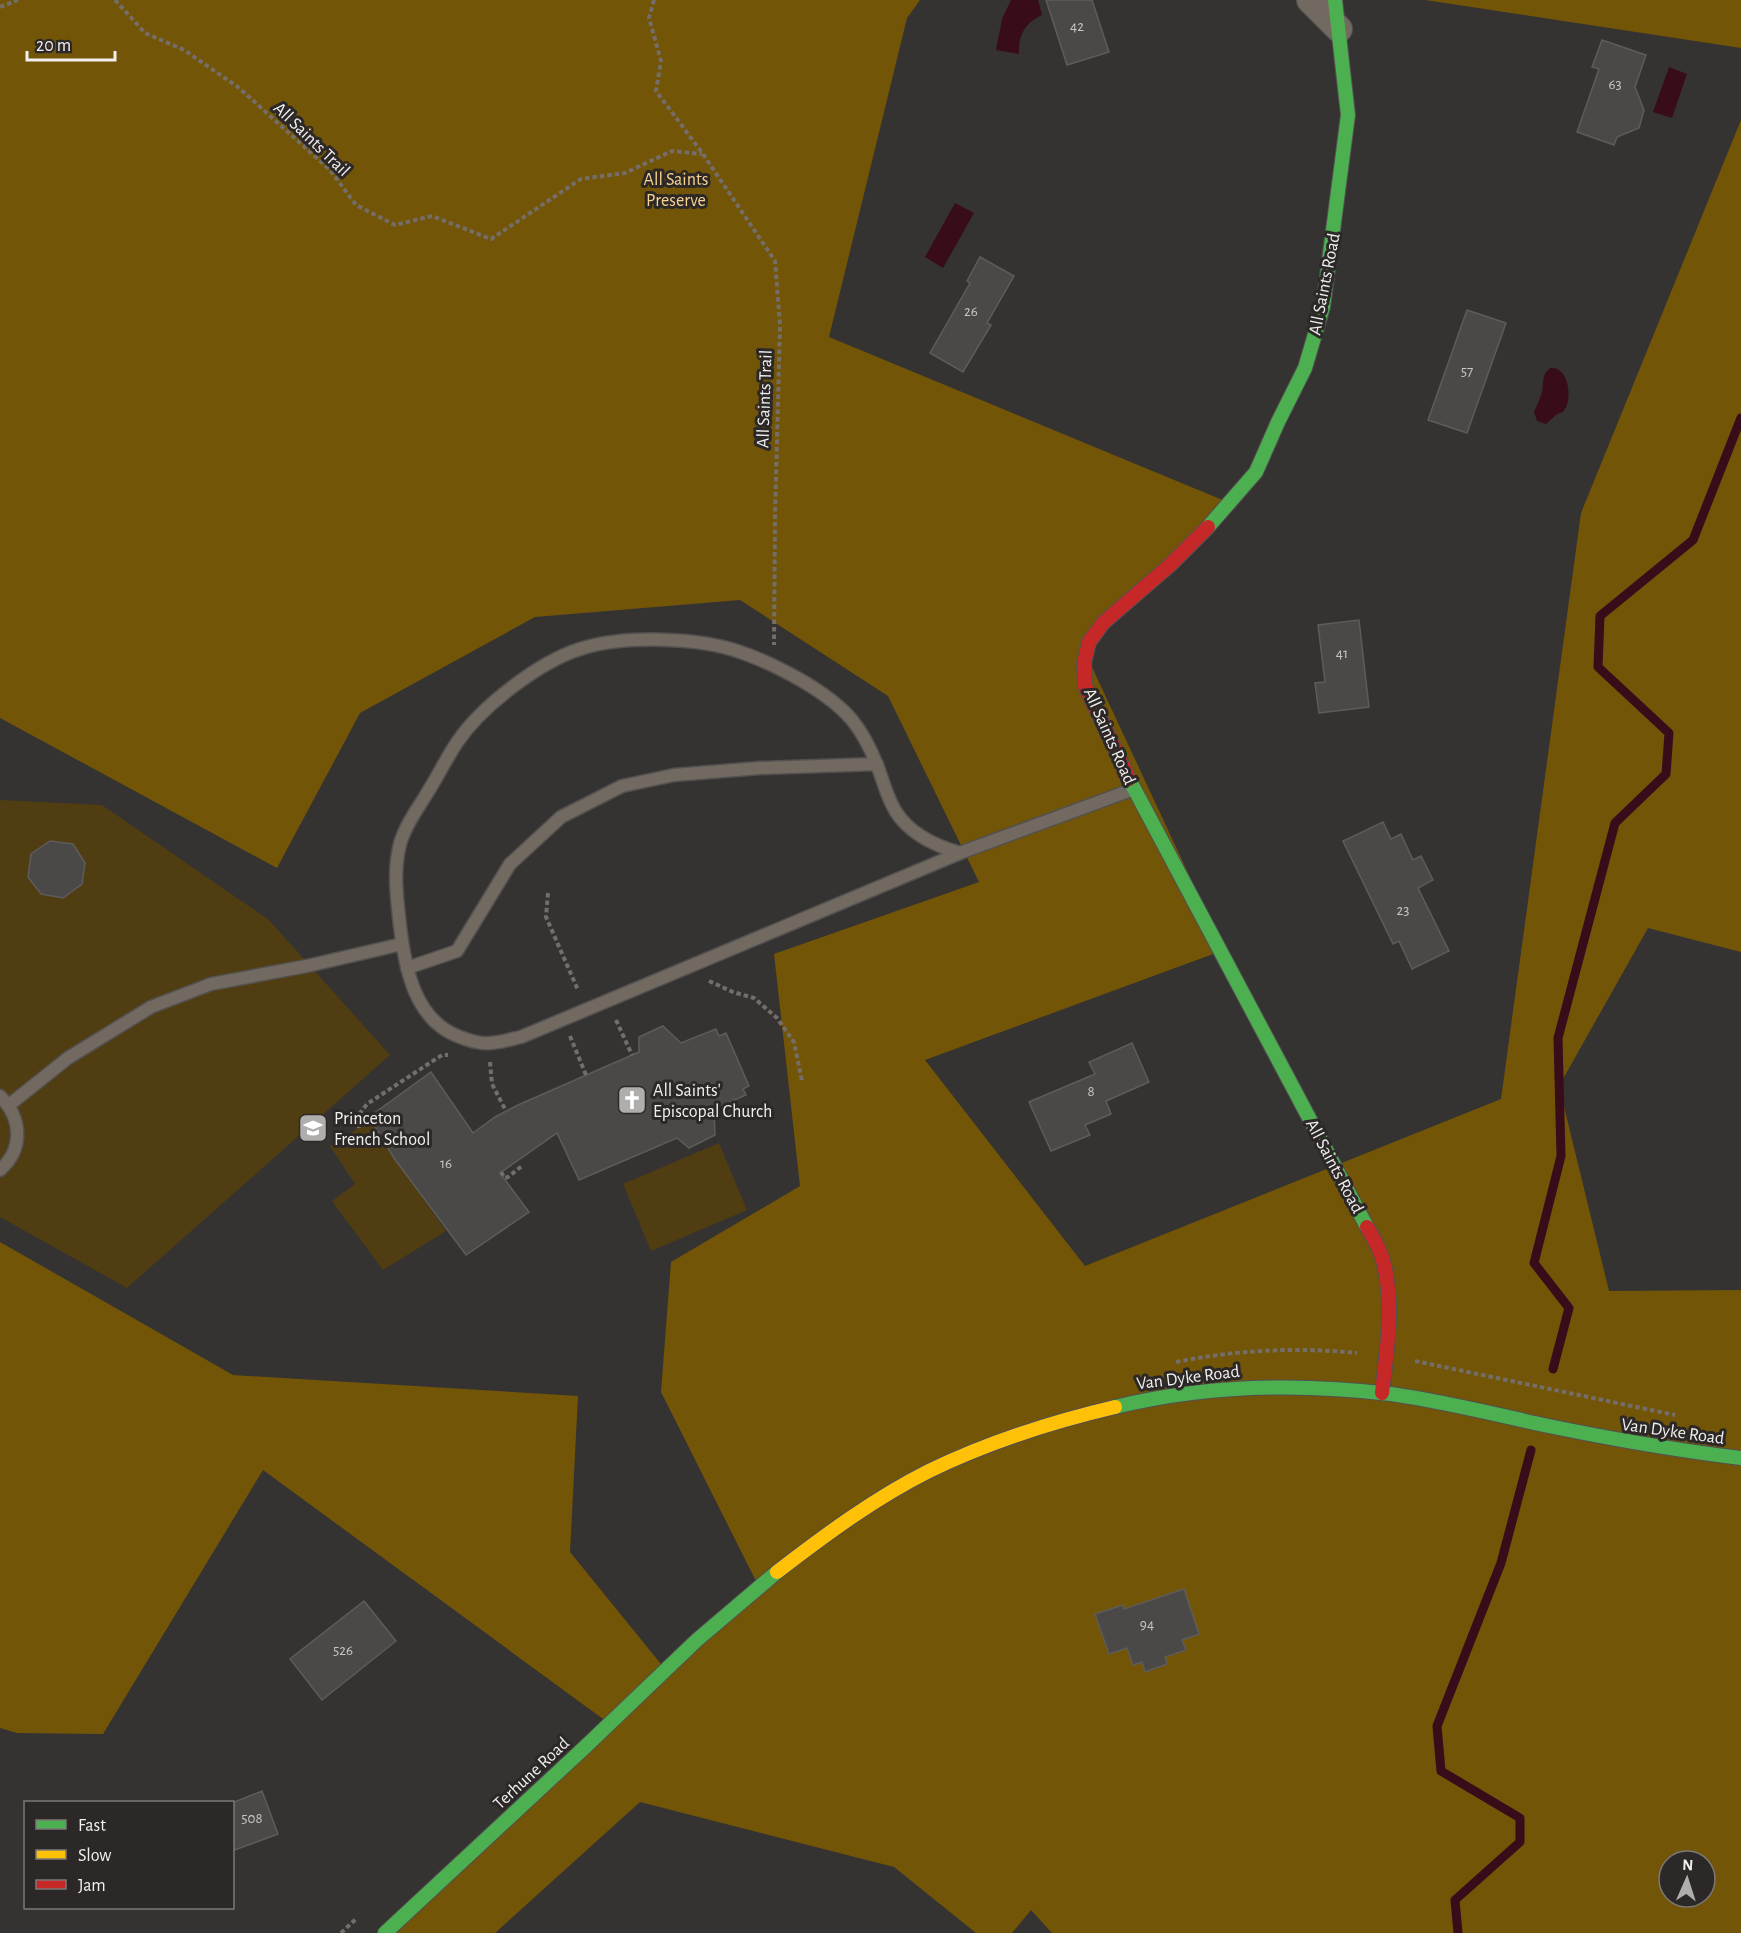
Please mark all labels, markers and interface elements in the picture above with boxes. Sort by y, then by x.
house number: 42 [1070,19,1084,34]
scale bar [27,24,116,62]
text: 20 m [36,37,71,55]
house number: 63 [1608,77,1622,92]
street label: All Saints Trail [270,99,353,180]
park label: All Saints Preserve [644,171,708,210]
street label: All Saints Road [1306,232,1344,337]
house number: 26 [964,304,978,319]
street label: All Saints Trail [754,350,776,448]
house number: 57 [1461,364,1473,379]
house number: 41 [1336,646,1348,661]
street label: All Saints Road [1080,685,1138,787]
house number: 23 [1396,903,1410,918]
place label: All Saints' Episcopal Church [653,1082,772,1121]
church icon: All Saints' Episcopal Church [616,1084,648,1116]
house number: 8 [1087,1084,1095,1099]
place label: Princeton French School [334,1110,430,1149]
school or university icon: Princeton French School [297,1112,329,1144]
street label: All Saints Road [1302,1117,1366,1216]
house number: 16 [440,1156,452,1171]
street label: Van Dyke Road [1135,1363,1241,1393]
street label: Van Dyke Road [1620,1416,1726,1448]
house number: 94 [1140,1617,1154,1632]
house number: 526 [333,1643,353,1658]
street label: Terhune Road [490,1734,573,1813]
legend [24,1801,234,1909]
house number: 508 [241,1811,263,1826]
text: Fast [78,1817,106,1835]
text: Slow [78,1847,111,1865]
north arrow [1657,1849,1717,1909]
text: N [1682,1857,1694,1873]
text: Jam [78,1877,106,1895]

